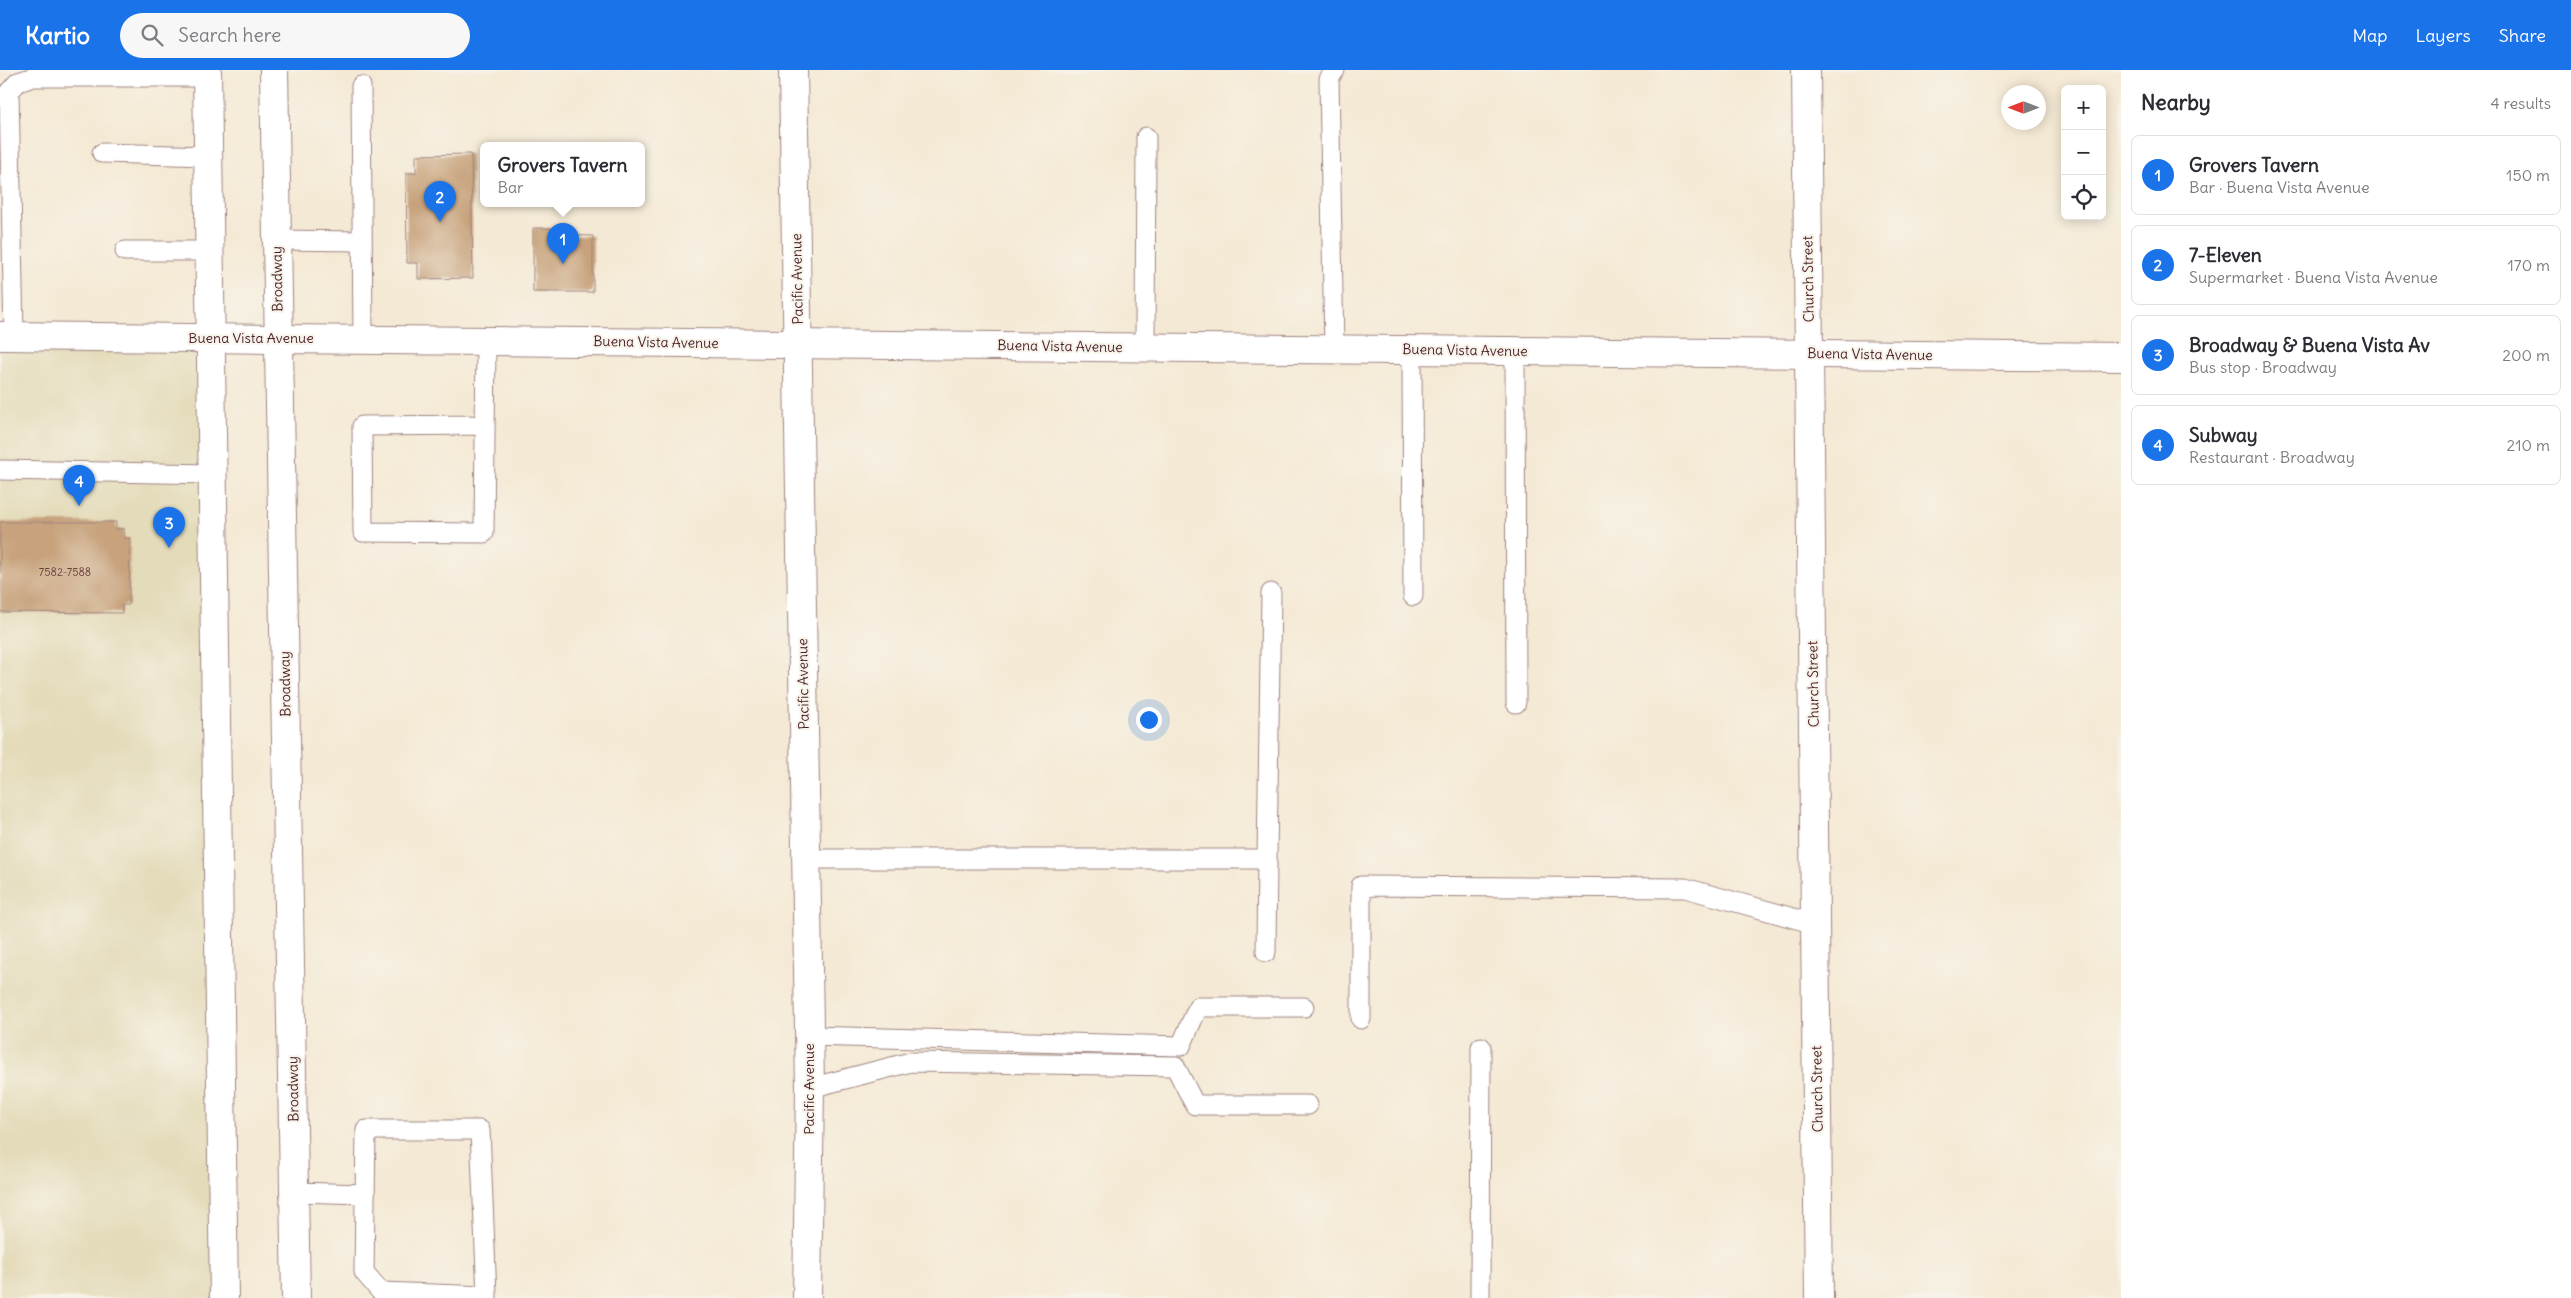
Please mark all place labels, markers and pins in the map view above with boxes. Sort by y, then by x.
pin: 2 [424,181,456,222]
pin: 1 [547,223,579,264]
pin: 4 [63,465,95,506]
pin: 3 [153,507,185,548]

